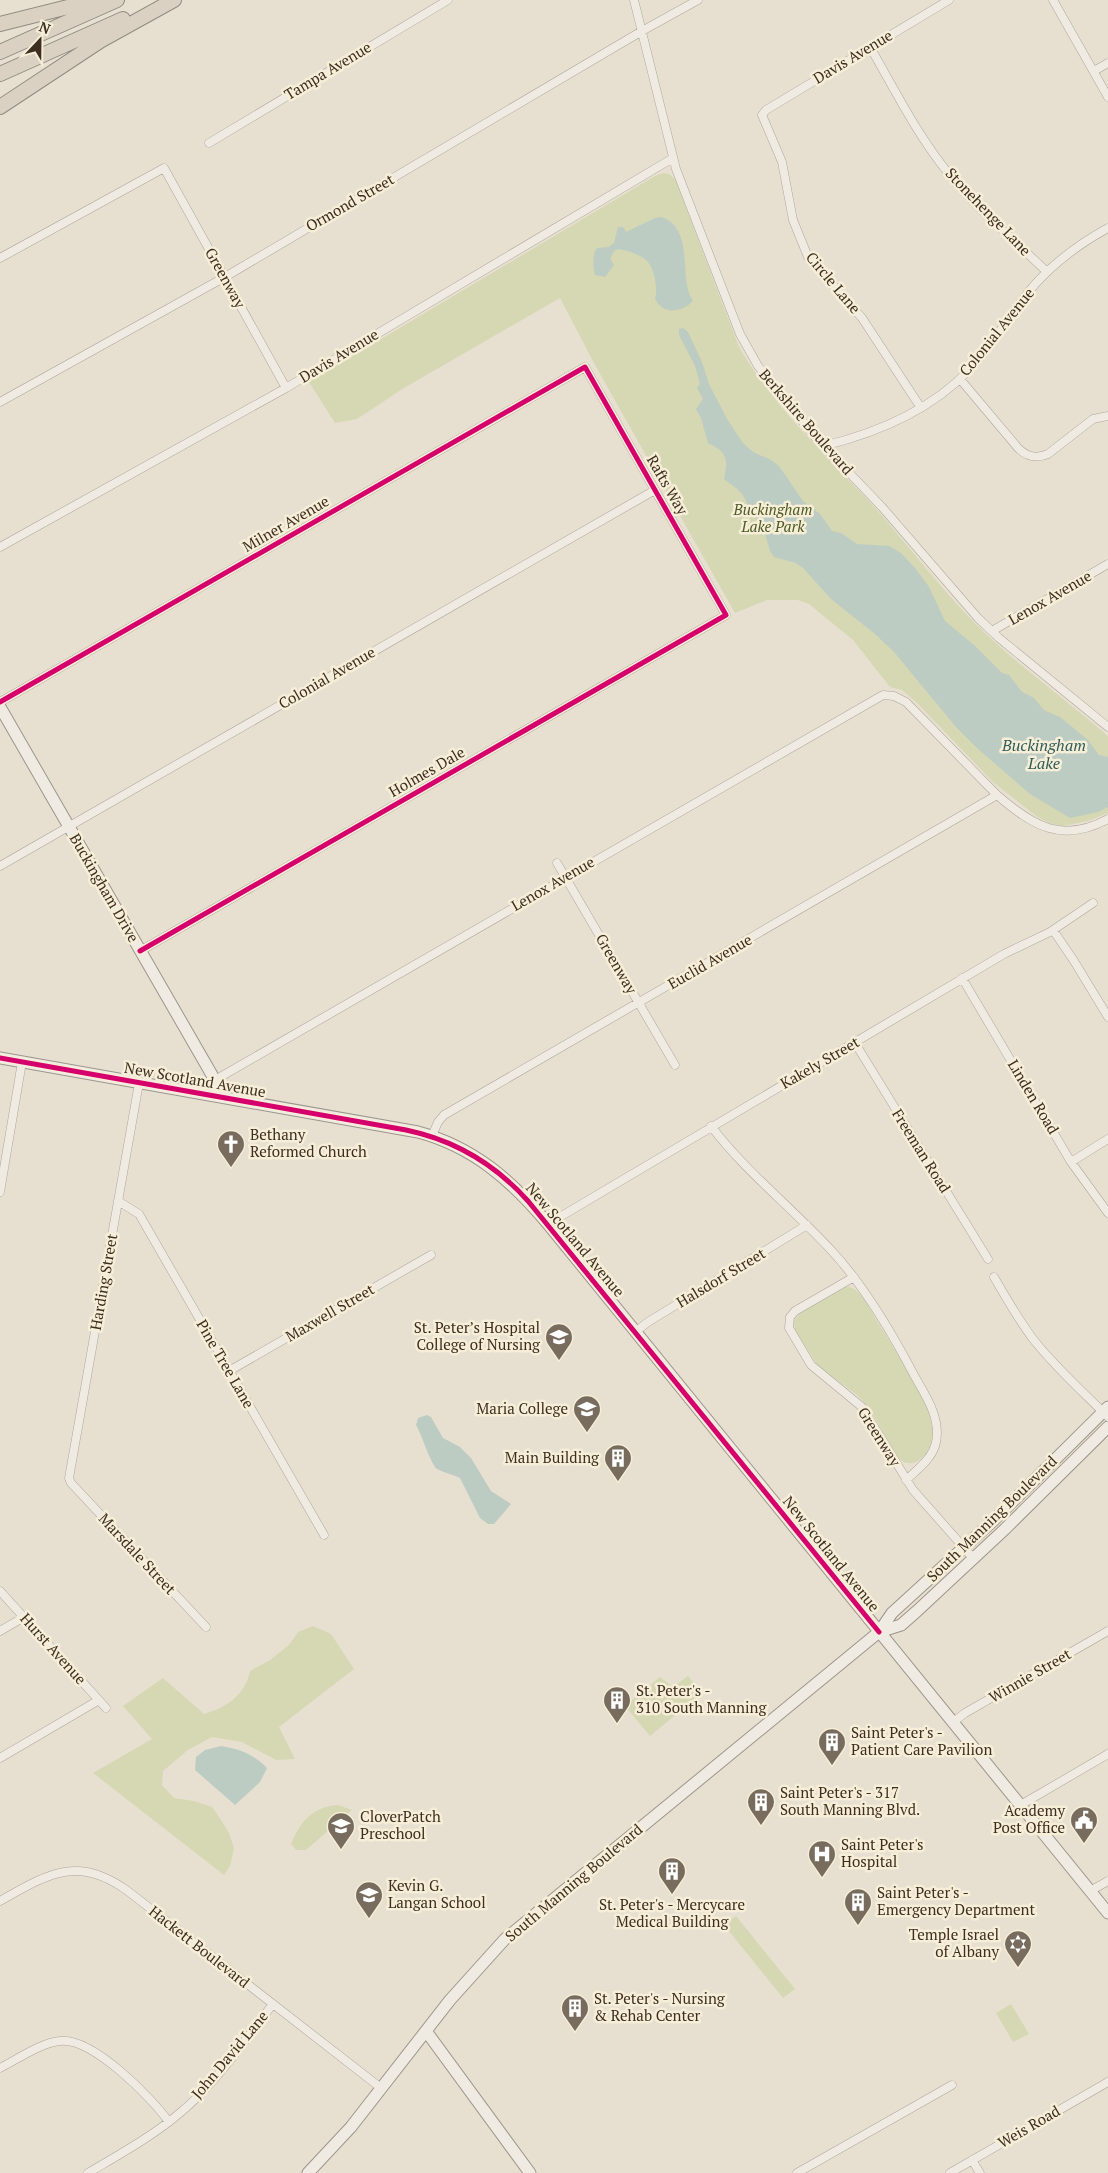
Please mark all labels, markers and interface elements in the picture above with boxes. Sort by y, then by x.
north arrow [15,15,65,65]
text: N [37,17,54,38]
street label: Davis Avenue [809,25,896,88]
street label: Tampa Avenue [280,36,375,104]
street label: Stonehenge Lane [942,163,1036,260]
street label: Ormond Street [302,169,398,236]
street label: Greenway [201,244,251,312]
street label: Circle Lane [802,247,866,317]
street label: Colonial Avenue [954,283,1038,380]
street label: Davis Avenue [295,324,382,387]
street label: Berkshire Boulevard [755,364,858,479]
street label: Rafts Way [643,451,693,518]
street label: Milner Avenue [239,490,332,556]
park label: Buckingham Lake Park [733,499,812,536]
street label: Lenox Avenue [1004,565,1095,629]
street label: Colonial Avenue [275,641,378,713]
water label: Buckingham Lake [1001,734,1086,774]
street label: Holmes Dale [385,741,468,801]
street label: Buckingham Drive [66,829,144,946]
street label: Lenox Avenue [507,851,598,915]
street label: Euclid Avenue [664,929,755,993]
street label: Greenway [592,930,642,998]
street label: Kakely Street [776,1031,863,1093]
street label: Linden Road [1004,1056,1064,1137]
street label: New Scotland Avenue [123,1057,267,1101]
street label: Freeman Road [888,1105,956,1196]
place label: Bethany Reformed Church [250,1124,367,1161]
church icon: Bethany Reformed Church [216,1129,246,1168]
street label: New Scotland Avenue [522,1178,629,1301]
street label: Harding Street [85,1232,121,1332]
street label: Halsdorf Street [672,1242,769,1312]
street label: Maxwell Street [281,1278,378,1346]
street label: Pine Tree Lane [192,1316,259,1411]
place label: St. Peter’s Hospital College of Nursing [414,1317,541,1354]
school or university icon: St. Peter’s Hospital College of Nursing [544,1322,574,1361]
school or university icon: Maria College [572,1394,602,1433]
place label: Maria College [476,1398,568,1418]
street label: Greenway [854,1403,906,1470]
building icon: Main Building [603,1443,633,1482]
place label: Main Building [505,1447,600,1467]
street label: South Manning Boulevard [922,1451,1061,1586]
street label: New Scotland Avenue [779,1491,885,1615]
street label: Marsdale Street [95,1508,181,1599]
street label: Hurst Avenue [16,1608,91,1688]
street label: Winnie Street [985,1643,1075,1707]
place label: St. Peter's - 310 South Manning [636,1680,767,1717]
building icon: St. Peter's - 310 South Manning [602,1685,632,1724]
place label: Saint Peter's - Patient Care Pavilion [851,1722,992,1759]
building icon: Saint Peter's - Patient Care Pavilion [817,1727,847,1766]
place label: Saint Peter's - 317 South Manning Blvd. [780,1782,920,1819]
building icon: Saint Peter's - 317 South Manning Blvd. [746,1787,776,1826]
place label: Academy Post Office [993,1800,1065,1837]
public building icon: Academy Post Office [1069,1805,1099,1844]
place label: CloverPatch Preschool [360,1806,441,1843]
school or university icon: CloverPatch Preschool [326,1811,356,1850]
street label: South Manning Boulevard [500,1819,646,1946]
place label: Saint Peter's Hospital [841,1834,924,1871]
hospital icon: Saint Peter's Hospital [807,1839,837,1878]
building icon: St. Peter's - Mercycare Medical Building [657,1856,687,1895]
place label: Kevin G. Langan School [388,1875,486,1912]
school or university icon: Kevin G. Langan School [354,1880,384,1919]
place label: Saint Peter's - Emergency Department [877,1882,1035,1919]
building icon: Saint Peter's - Emergency Department [843,1887,873,1926]
place label: St. Peter's - Mercycare Medical Building [599,1894,745,1931]
street label: Hackett Boulevard [145,1901,254,1992]
place label: Temple Israel of Albany [909,1924,999,1961]
synagogue icon: Temple Israel of Albany [1003,1929,1033,1968]
place label: St. Peter's - Nursing & Rehab Center [594,1988,726,2025]
building icon: St. Peter's - Nursing & Rehab Center [560,1993,590,2032]
street label: John David Lane [186,2006,272,2103]
street label: Weis Road [994,2100,1063,2152]

